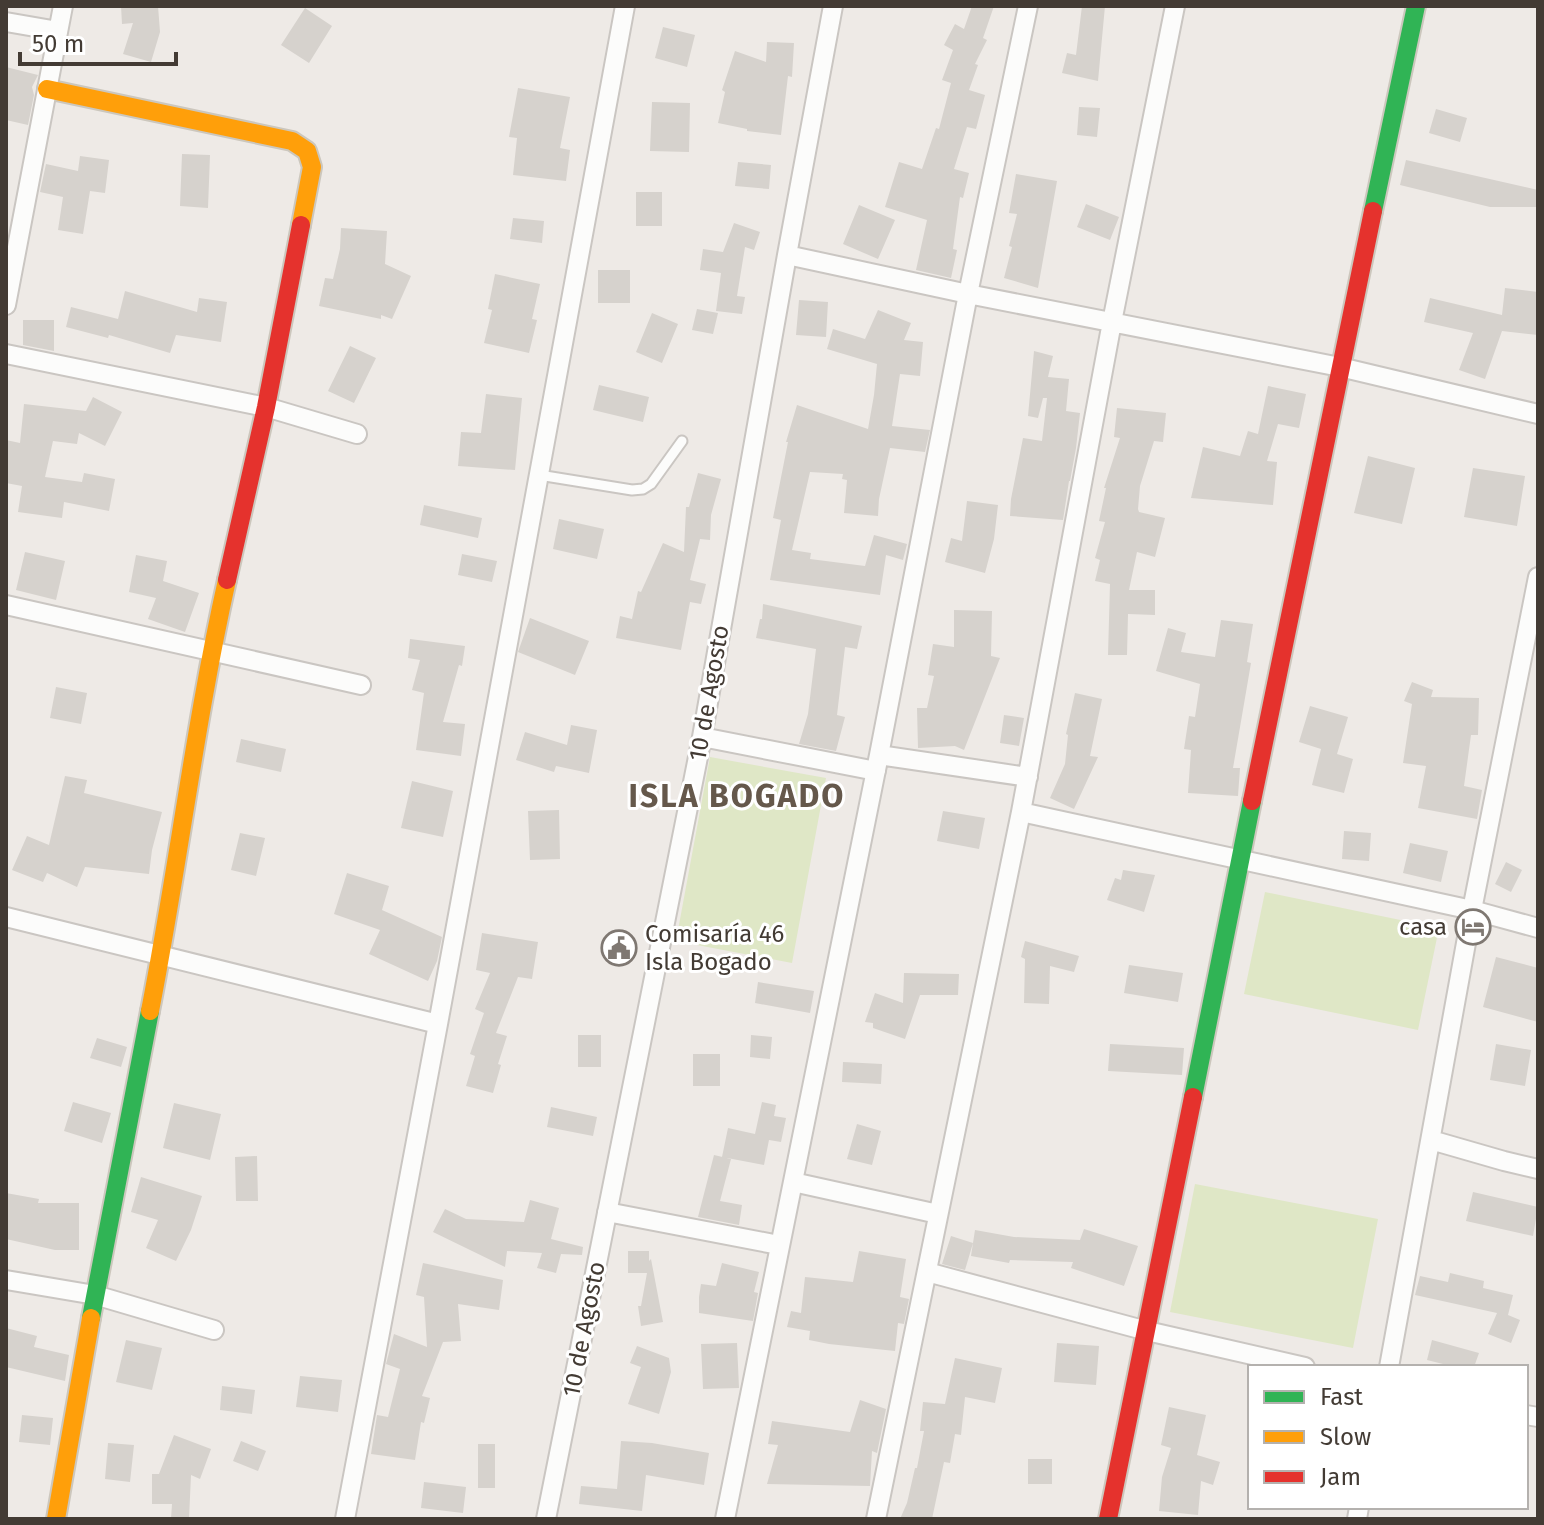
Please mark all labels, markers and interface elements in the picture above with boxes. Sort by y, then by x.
scale bar [20,16,176,66]
text: 50 m [32,30,84,58]
street label: 10 de Agosto [683,623,735,763]
district label: ISLA BOGADO [629,777,845,815]
hotel icon: casa [1454,908,1492,946]
place label: casa [1399,913,1447,941]
place label: Comisaría 46 Isla Bogado [645,920,784,976]
public building icon: Comisaría 46 Isla Bogado [600,929,638,967]
street label: 10 de Agosto [557,1259,611,1399]
legend [1248,1365,1528,1509]
text: Fast [1320,1383,1363,1411]
text: Slow [1320,1423,1371,1451]
text: Jam [1320,1463,1361,1491]

